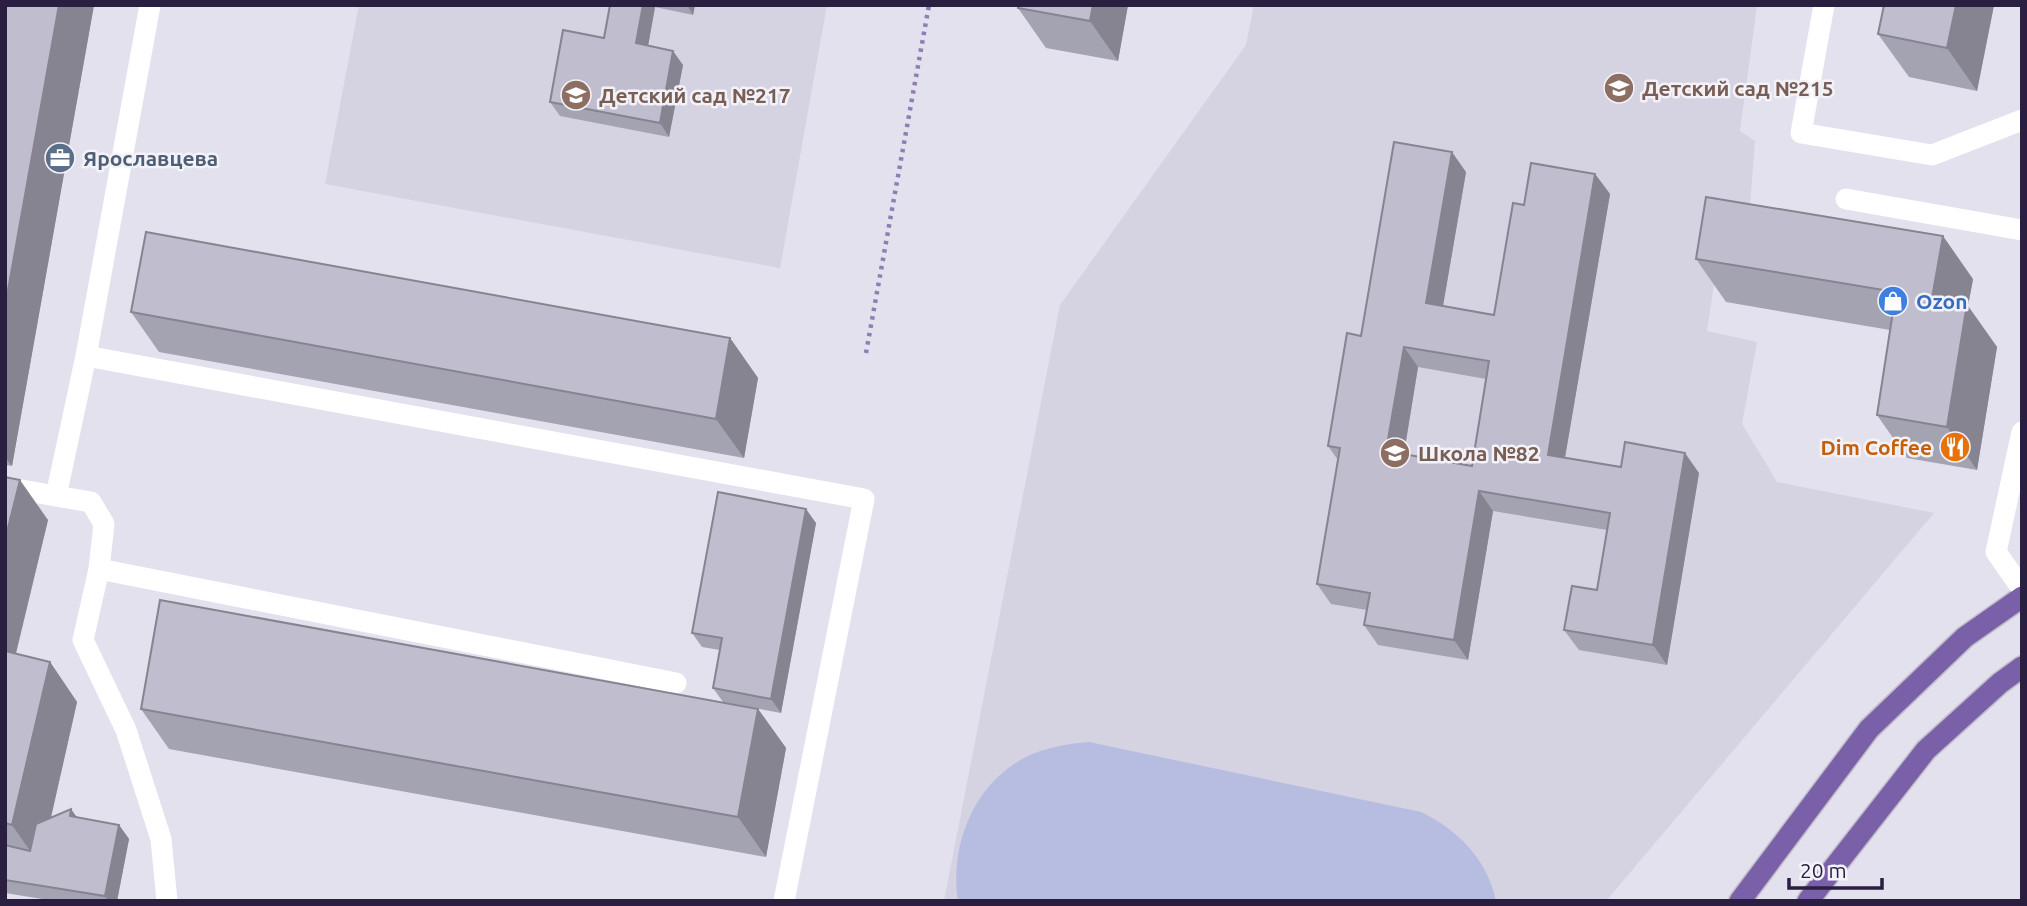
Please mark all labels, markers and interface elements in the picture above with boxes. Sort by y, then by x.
school or university icon: Детский сад №215 [1602,71,1636,105]
place label: Детский сад №215 [1642,76,1834,100]
school or university icon: Детский сад №217 [559,78,593,112]
place label: Детский сад №217 [599,83,791,107]
office icon: Ярославцева [43,141,77,175]
place label: Ярославцева [83,146,218,170]
shop icon: Ozon [1876,284,1910,318]
place label: Ozon [1916,289,1967,313]
restaurant icon: Dim Coffee [1938,430,1972,464]
place label: Dim Coffee [1821,435,1932,459]
school or university icon: Школа №82 [1378,436,1412,470]
place label: Школа №82 [1418,441,1540,465]
scale bar [1789,846,1882,890]
text: 20 m [1800,858,1847,882]

